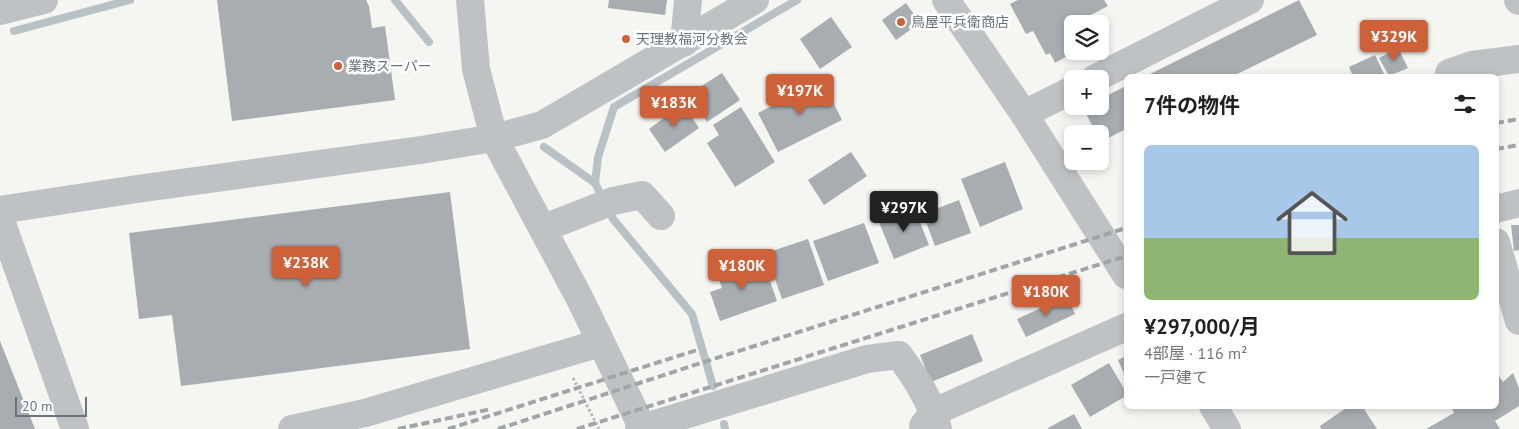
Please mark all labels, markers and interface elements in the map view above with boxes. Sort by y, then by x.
place label: 鳥屋平兵衛商店 [911,13,1009,31]
map controls [1064,15,1109,170]
button: layers [1064,15,1109,60]
marker: 鳥屋平兵衛商店 [895,16,907,28]
pin: ¥329K [1359,20,1429,62]
text: ¥329K [1371,26,1417,46]
place label: 天理教福河分教会 [636,30,748,48]
marker: 天理教福河分教会 [620,33,632,45]
place label: 業務スーパー [348,57,432,75]
marker: 業務スーパー [332,60,344,72]
button: + [1064,70,1109,115]
pin: ¥197K [765,74,835,116]
text: ¥197K [777,80,823,100]
pin: ¥183K [639,86,709,128]
icon: filters [1451,90,1479,118]
text: ¥183K [651,92,697,112]
text: 7件の物件 [1144,92,1240,119]
button: − [1064,125,1109,170]
icon: home [1267,178,1357,268]
pin: ¥297K [869,190,939,233]
text: ¥297K [881,197,927,217]
pin: ¥238K [271,246,341,288]
pin: ¥180K [707,248,777,291]
text: ¥238K [283,252,329,272]
text: ¥180K [719,255,765,275]
pin: ¥180K [1011,274,1081,317]
text: ¥180K [1023,281,1069,301]
text: ¥297,000/月 [1144,313,1260,340]
text: 4部屋 · 116 m² [1144,343,1247,363]
text: 一戸建て [1144,367,1208,387]
scale bar [15,394,88,417]
text: 20 m [22,397,52,415]

